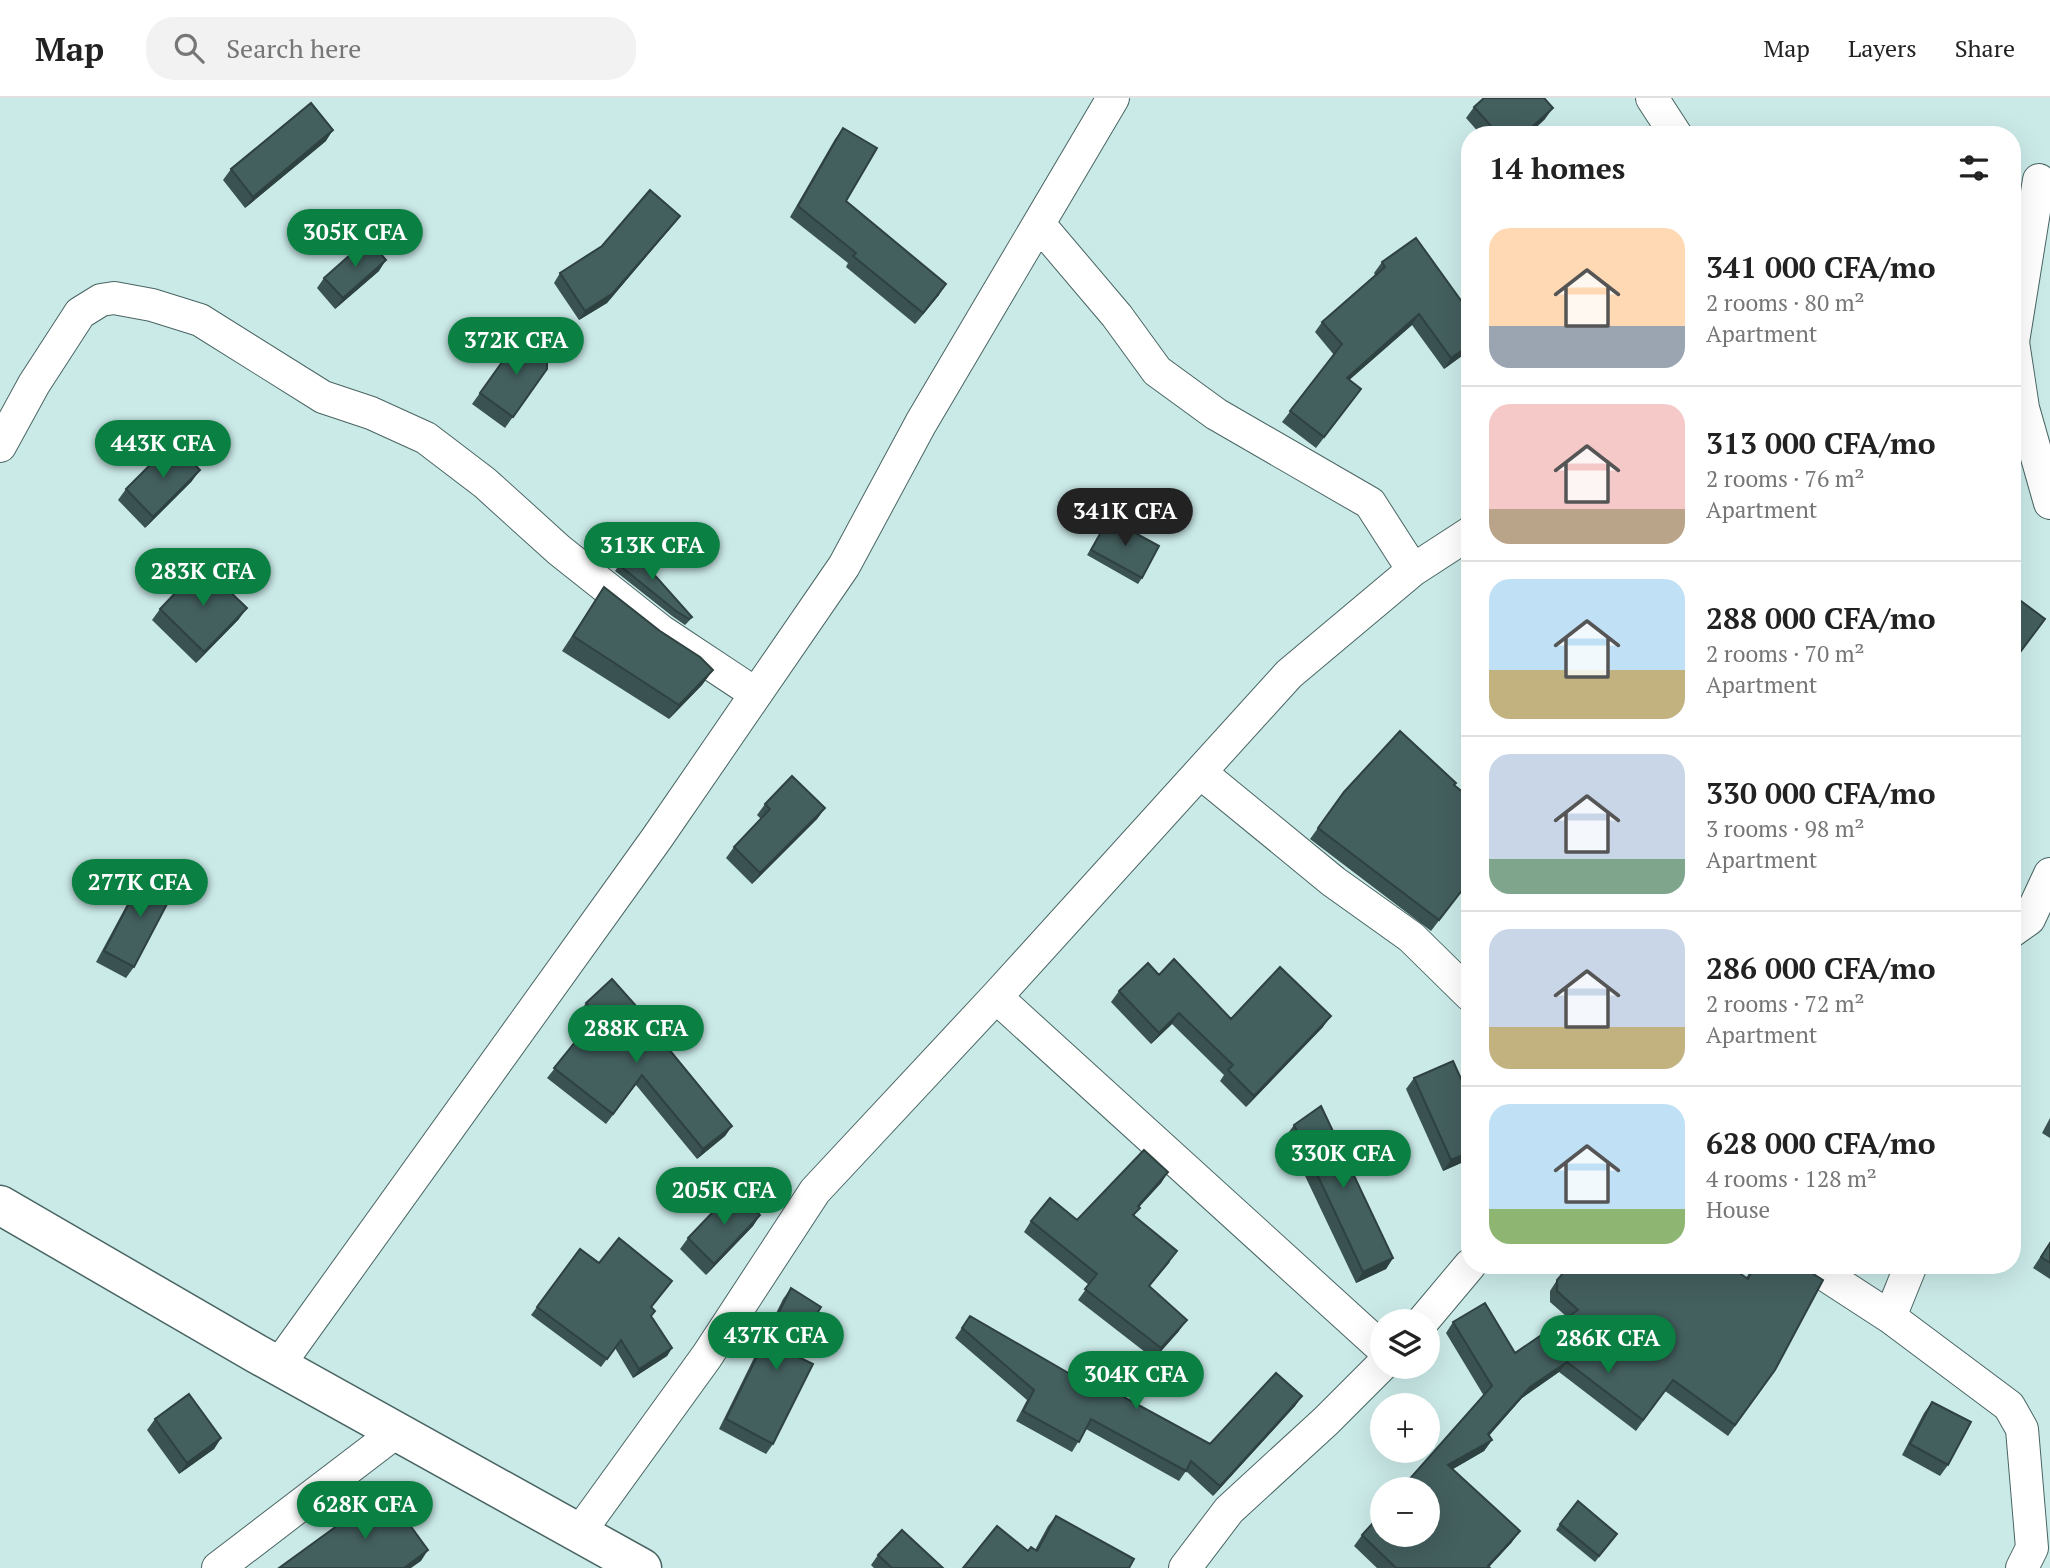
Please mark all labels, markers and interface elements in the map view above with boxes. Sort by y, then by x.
search box [146,17,636,80]
text: Map [35,27,104,70]
icon: search [170,29,208,67]
text: Search here [226,31,361,65]
text: Map [1763,32,1810,64]
text: Layers [1848,32,1917,64]
text: Share [1955,32,2015,64]
text: 14 homes [1489,148,1625,188]
icon: filters [1955,149,1993,187]
pin: 305K CFA [283,209,427,269]
text: 305K CFA [303,216,407,247]
text: 341 000 CFA/mo [1706,247,1936,287]
icon: home [1545,256,1629,340]
text: 2 rooms · 80 m² [1706,287,1865,318]
pin: 372K CFA [444,317,588,377]
text: Apartment [1706,318,1817,349]
text: 372K CFA [464,324,568,355]
pin: 443K CFA [91,420,235,480]
text: 313 000 CFA/mo [1706,423,1936,463]
text: 443K CFA [111,427,215,458]
icon: home [1545,432,1629,516]
text: 2 rooms · 76 m² [1706,463,1865,494]
pin: 341K CFA [1053,489,1197,548]
text: Apartment [1706,494,1817,525]
text: 341K CFA [1073,495,1177,526]
pin: 313K CFA [580,522,724,582]
text: 313K CFA [600,529,704,560]
pin: 283K CFA [131,548,275,608]
text: 283K CFA [151,555,255,586]
text: 288 000 CFA/mo [1706,598,1936,638]
icon: home [1545,607,1629,691]
text: 2 rooms · 70 m² [1706,638,1865,669]
text: Apartment [1706,669,1817,700]
text: 330 000 CFA/mo [1706,773,1936,813]
icon: home [1545,782,1629,866]
text: 3 rooms · 98 m² [1706,813,1865,844]
text: Apartment [1706,844,1817,875]
pin: 277K CFA [68,860,212,919]
text: 277K CFA [88,866,192,897]
text: 286 000 CFA/mo [1706,948,1936,988]
icon: home [1545,957,1629,1041]
text: 2 rooms · 72 m² [1706,988,1865,1019]
pin: 288K CFA [564,1006,708,1065]
text: 288K CFA [584,1012,688,1043]
text: Apartment [1706,1019,1817,1050]
text: 628 000 CFA/mo [1706,1123,1936,1163]
pin: 330K CFA [1271,1130,1415,1190]
icon: home [1545,1132,1629,1216]
text: 330K CFA [1291,1137,1395,1168]
text: 4 rooms · 128 m² [1706,1163,1877,1194]
pin: 205K CFA [652,1168,796,1227]
text: 205K CFA [672,1174,776,1205]
text: House [1706,1194,1770,1225]
map controls [1370,1309,1440,1547]
button: layers [1370,1309,1440,1379]
pin: 437K CFA [704,1312,848,1372]
pin: 286K CFA [1536,1316,1680,1375]
text: 437K CFA [724,1319,828,1350]
text: 286K CFA [1556,1322,1660,1353]
pin: 304K CFA [1064,1352,1208,1411]
text: 304K CFA [1084,1358,1188,1389]
button: + [1370,1393,1440,1463]
button: − [1370,1477,1440,1547]
pin: 628K CFA [293,1482,437,1541]
text: 628K CFA [313,1488,417,1519]

